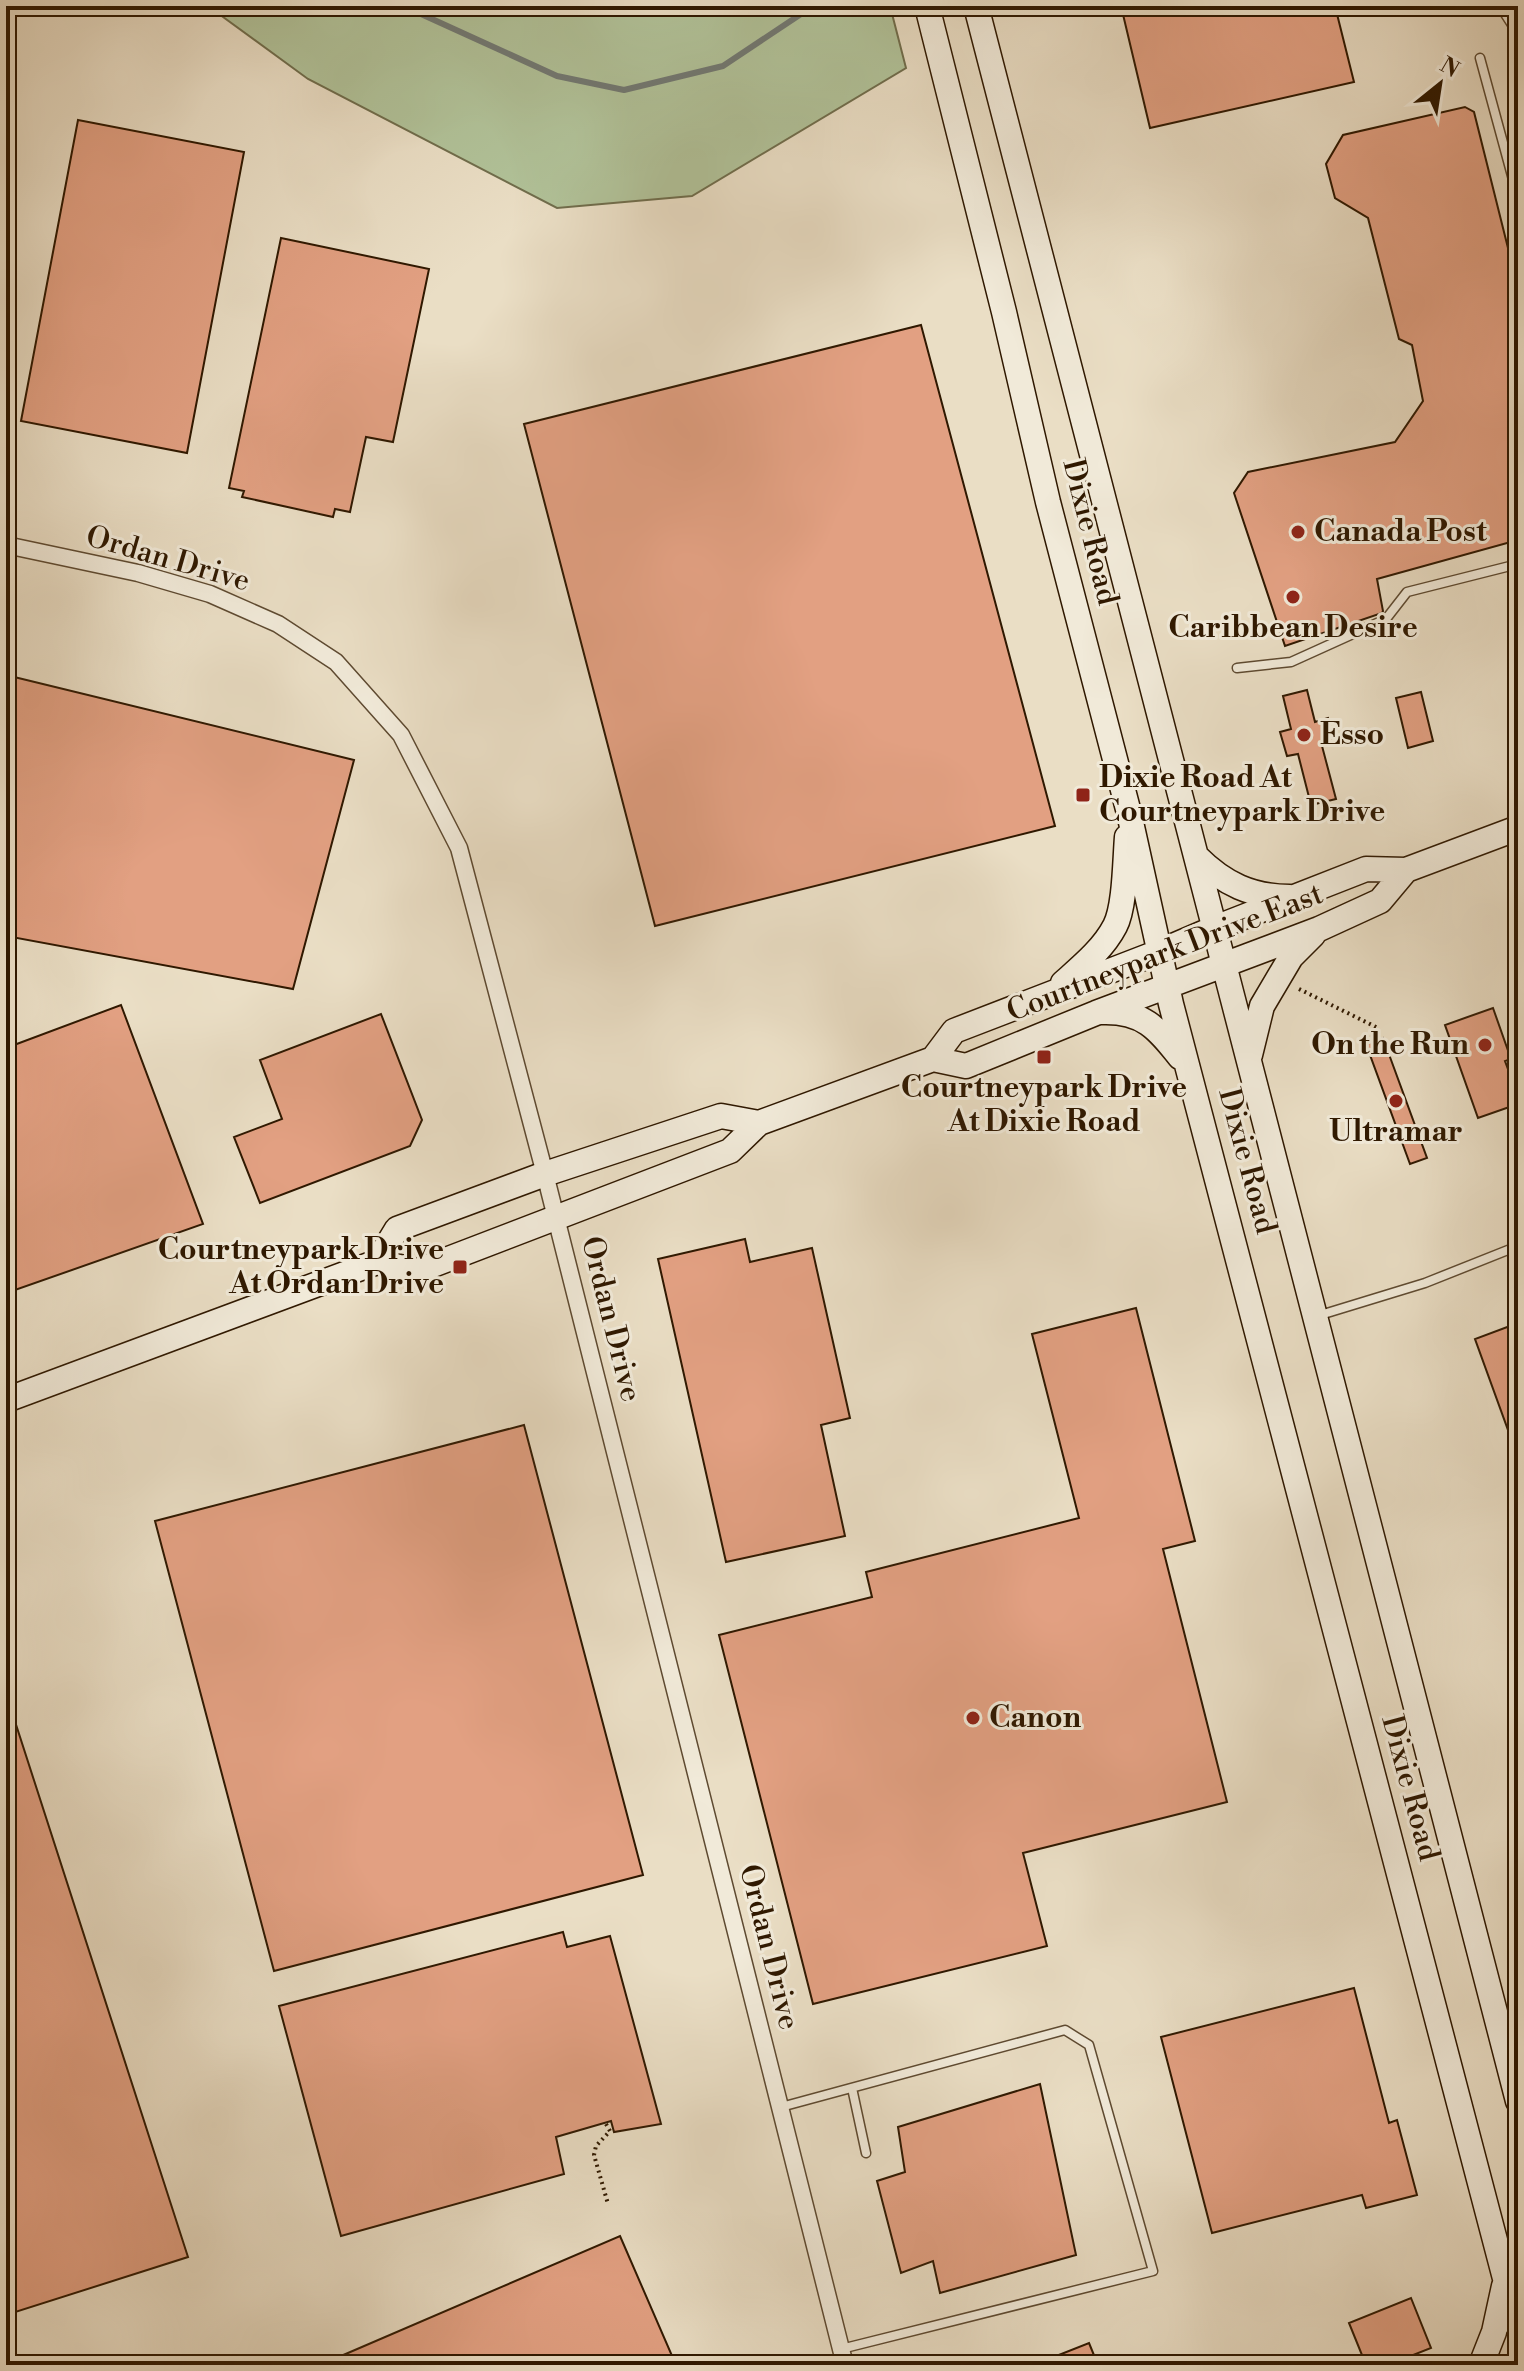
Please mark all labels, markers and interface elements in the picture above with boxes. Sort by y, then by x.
north arrow [1400,44,1480,124]
text: N [1435,52,1464,84]
street label: Dixie Road [1054,455,1126,609]
place label: Canada Post [1314,513,1487,551]
street label: Ordan Drive [82,517,254,601]
marker: Canada Post [1289,523,1307,541]
marker: Caribbean Desire [1284,588,1302,606]
place label: Caribbean Desire [1168,609,1418,647]
place label: Esso [1320,716,1384,754]
marker: Esso [1295,726,1313,744]
place label: Dixie Road At Courtneypark Drive [1099,759,1385,831]
marker: Dixie Road At Courtneypark Drive [1074,786,1092,804]
street label: Courtneypark Drive East [1001,875,1329,1031]
place label: On the Run [1311,1026,1470,1064]
marker: On the Run [1476,1036,1494,1054]
marker: Courtneypark Drive At Dixie Road [1035,1048,1053,1066]
place label: Courtneypark Drive At Dixie Road [901,1069,1187,1141]
street label: Dixie Road [1209,1084,1285,1238]
marker: Ultramar [1387,1092,1405,1110]
place label: Ultramar [1329,1113,1463,1151]
place label: Courtneypark Drive At Ordan Drive [158,1231,444,1303]
street label: Ordan Drive [572,1232,650,1406]
marker: Courtneypark Drive At Ordan Drive [451,1258,469,1276]
place label: Canon [989,1699,1082,1737]
marker: Canon [964,1709,982,1727]
street label: Dixie Road [1372,1711,1448,1865]
street label: Ordan Drive [730,1860,808,2034]

